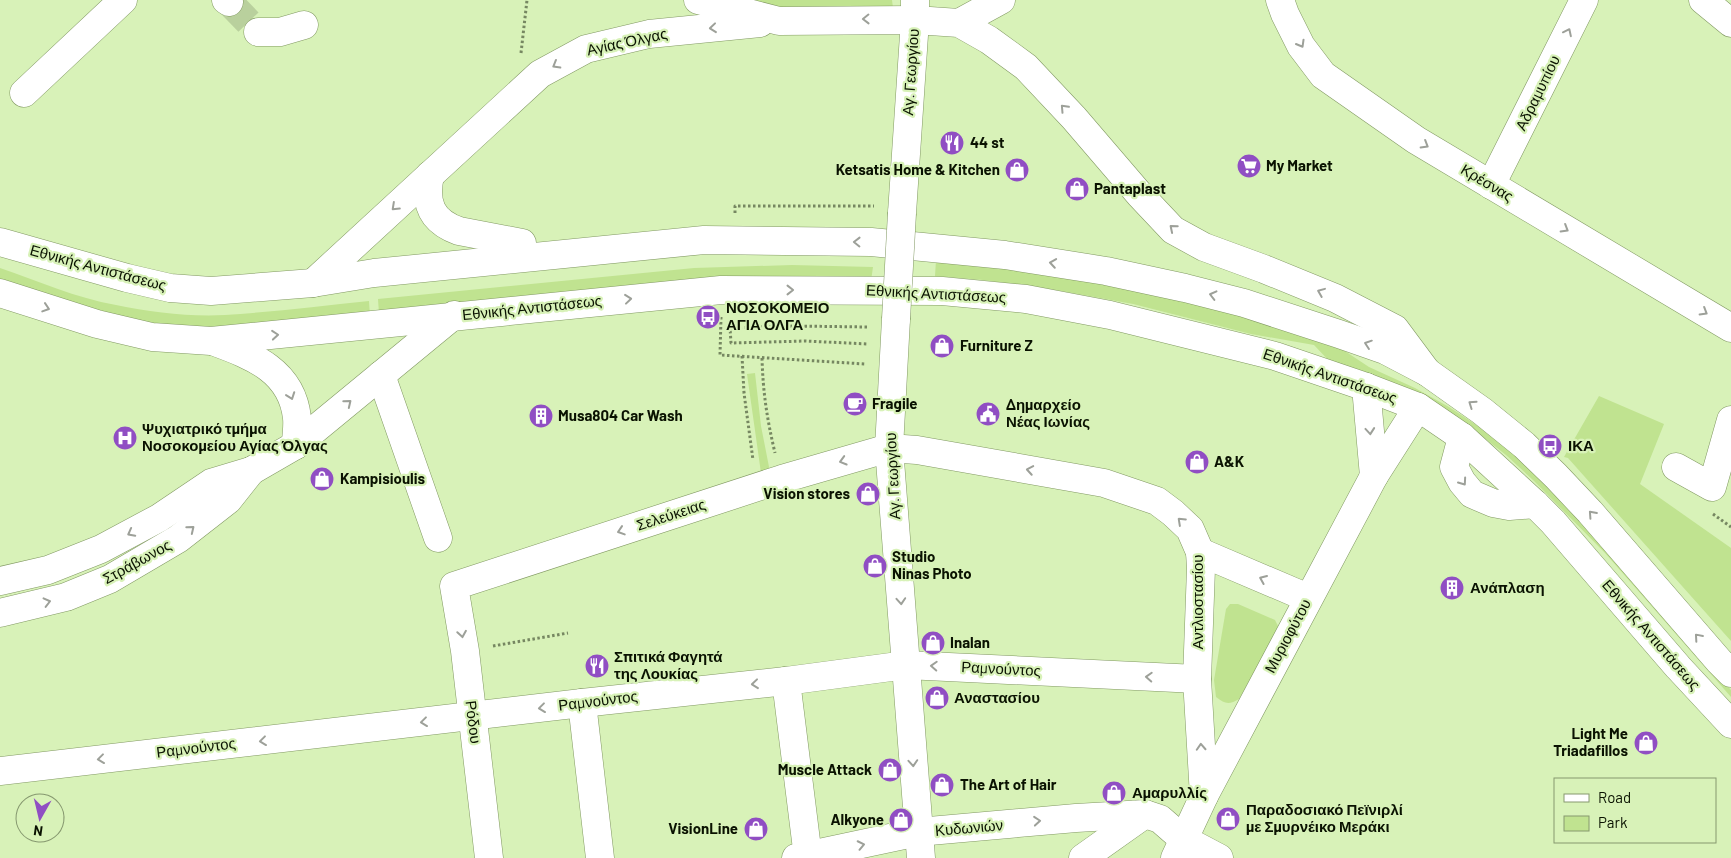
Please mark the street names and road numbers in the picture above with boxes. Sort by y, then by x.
street label: Αγίας Όλγας [585,24,669,58]
street label: Αγ. Γεωργίου [898,28,922,116]
street label: Αδραμυπίου [1511,52,1563,133]
street label: Κρέσνας [1458,160,1517,205]
street label: Εθνικής Αντιστάσεως [28,240,168,294]
street label: Εθνικής Αντιστάσεως [866,280,1007,306]
street label: Εθνικής Αντιστάσεως [461,291,603,323]
street label: Εθνικής Αντιστάσεως [1261,344,1400,406]
street label: Αγ. Γεωργίου [881,432,903,520]
street label: Σελεύκειας [634,494,708,534]
street label: Στράβωνος [99,535,174,587]
street label: Αντλιοστασίου [1188,554,1206,650]
street label: Εθνικής Αντιστάσεως [1599,576,1705,693]
street label: Μυριοφύτου [1260,596,1314,676]
street label: Ραμνούντος [961,657,1041,679]
street label: Ραμνούντος [557,686,639,714]
street label: Ρόδου [462,699,486,744]
street label: Ραμνούντος [155,733,237,761]
street label: Κυδωνιών [934,815,1004,839]

